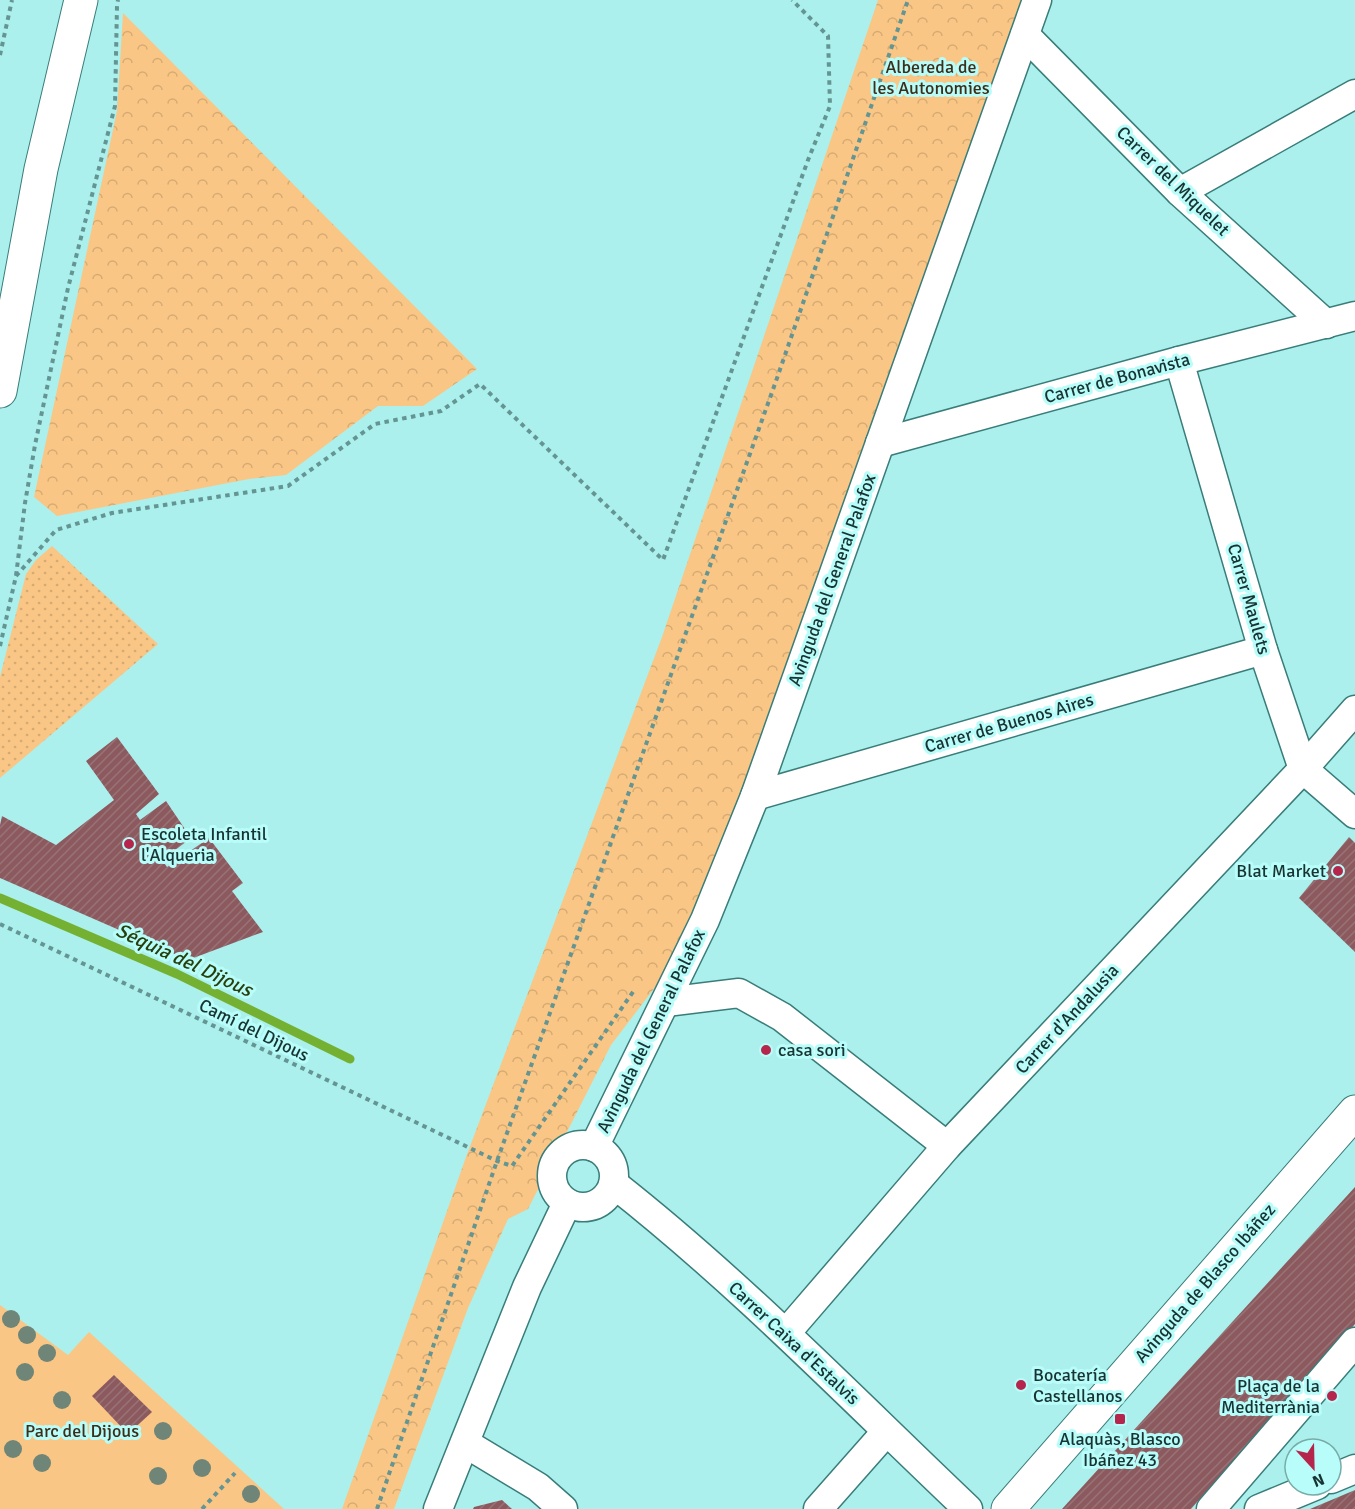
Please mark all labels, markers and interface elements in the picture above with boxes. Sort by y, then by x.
park label: Albereda de les Autonomies [872,56,990,99]
street label: Carrer del Miquelet [1112,122,1234,240]
street label: Carrer de Bonavista [1042,348,1192,408]
street label: Avinguda del General Palafox [783,470,881,689]
street label: Carrer Maulets [1223,541,1275,657]
street label: Carrer de Buenos Aires [922,688,1096,758]
place label: Escoleta Infantil l'Alqueria [141,823,267,866]
marker: Escoleta Infantil l'Alqueria [122,837,136,851]
place label: Blat Market [1236,860,1326,882]
marker: Blat Market [1331,864,1345,878]
water label: Séquia del Dijous [112,918,258,1003]
street label: Avinguda del General Palafox [592,925,710,1136]
street label: Carrer d'Andalusia [1011,960,1123,1078]
street label: Camí del Dijous [195,994,313,1066]
place label: casa sori [778,1039,846,1061]
marker: casa sori [759,1043,773,1057]
street label: Avinguda de Blasco Ibáñez [1130,1199,1280,1367]
street label: Carrer Caixa d'Estalvis [724,1277,864,1409]
place label: Bocatería Castellanos [1033,1364,1123,1407]
place label: Plaça de la Mediterrània [1221,1375,1320,1418]
marker: Bocatería Castellanos [1014,1378,1028,1392]
marker: Plaça de la Mediterrània [1325,1389,1339,1403]
marker: Alaquàs, Blasco Ibáñez 43 [1113,1412,1127,1426]
park label: Parc del Dijous [25,1420,139,1442]
place label: Alaquàs, Blasco Ibáñez 43 [1059,1428,1181,1471]
north arrow [1283,1437,1343,1497]
text: N [1309,1469,1327,1491]

